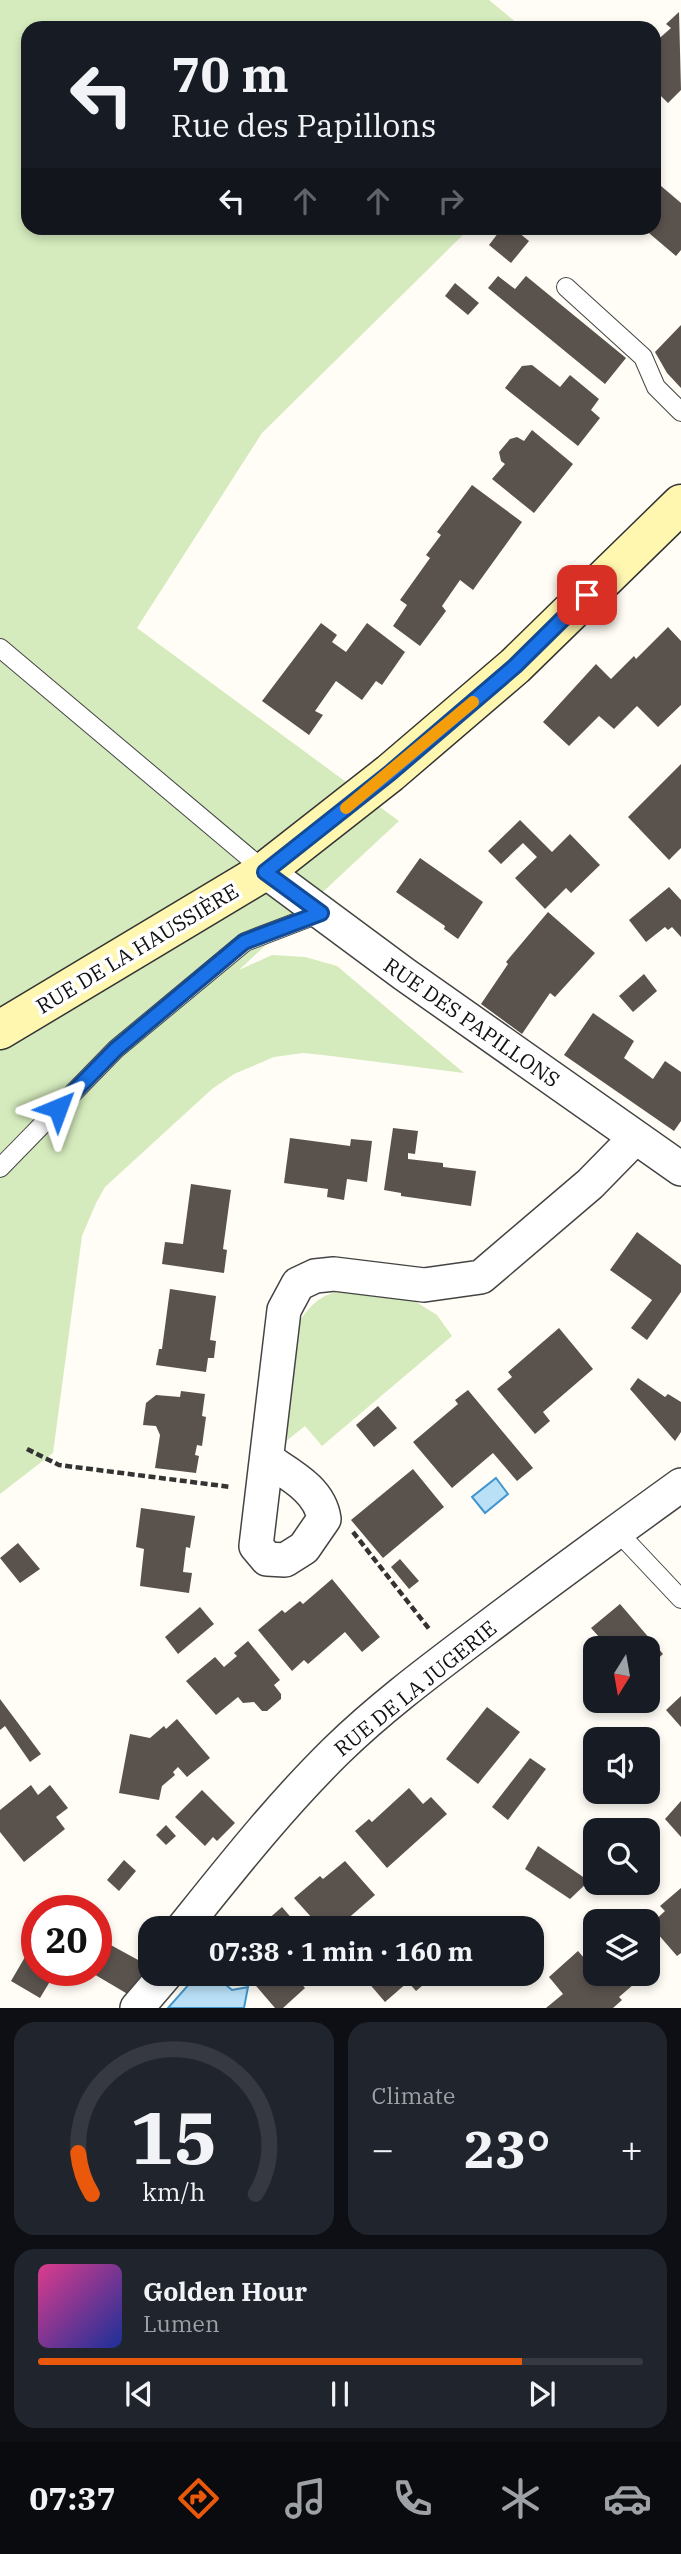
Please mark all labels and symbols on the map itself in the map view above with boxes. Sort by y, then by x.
pin [557,565,617,625]
street label: RUE DE LA HAUSSIÈRE [31,876,243,1020]
street label: RUE DES PAPILLONS [379,951,565,1093]
position arrow [21,1071,95,1145]
street label: RUE DE LA JUGERIE [328,1614,502,1762]
north arrow [583,1636,660,1713]
speed limit sign: 20 [21,1895,112,1986]

